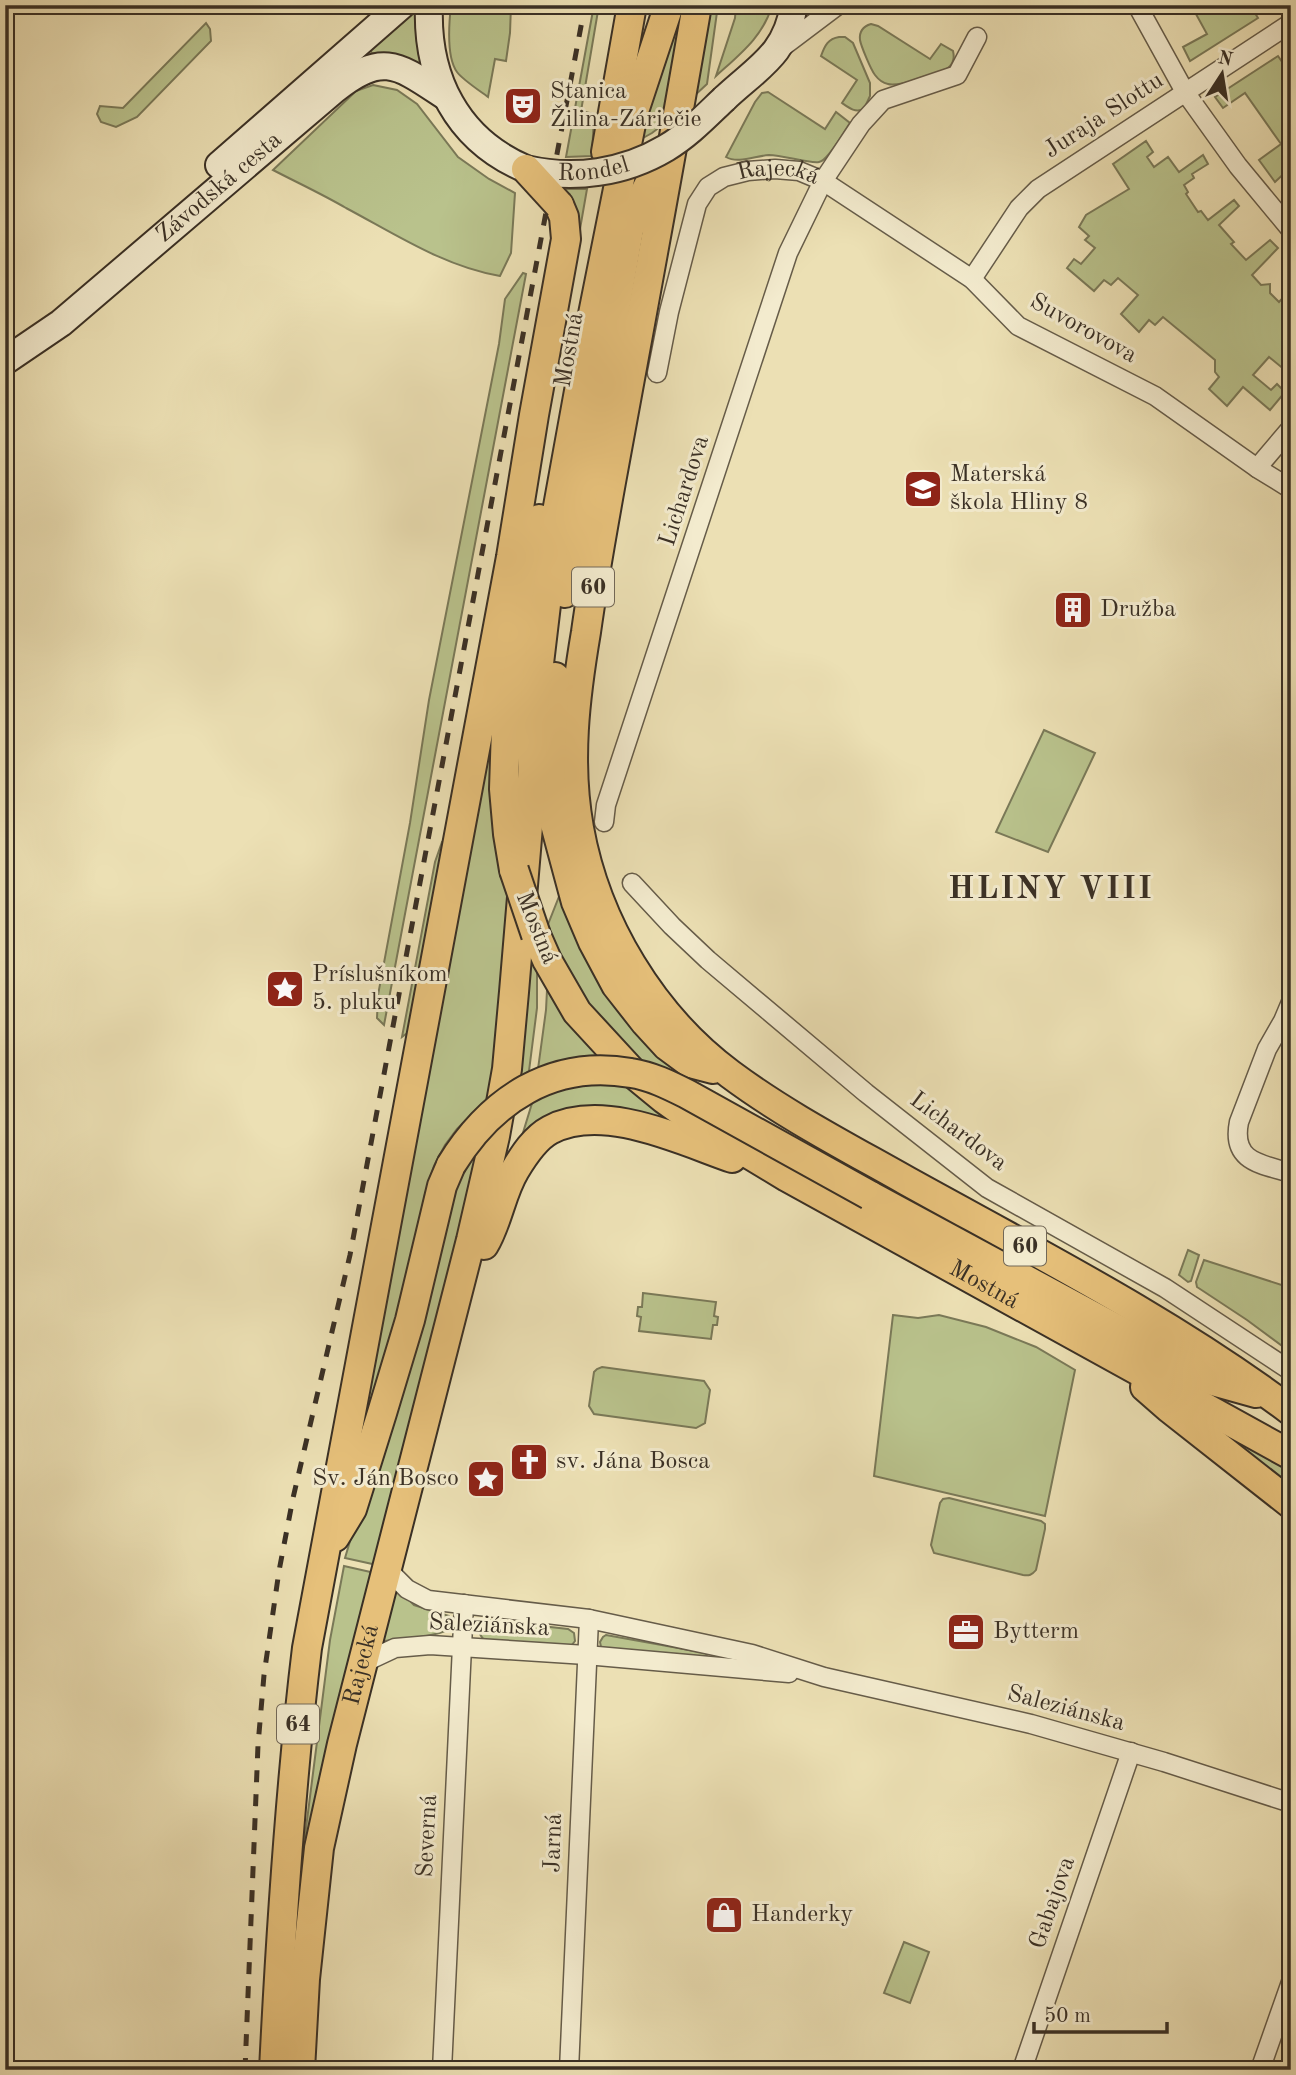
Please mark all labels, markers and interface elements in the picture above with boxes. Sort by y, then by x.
north arrow [1188,38,1258,108]
text: N [1216,49,1235,71]
street label: Juraja Slottu [1040,69,1168,163]
place label: Stanica Žilina-Záriečie [550,80,702,132]
theatre icon: Stanica Žilina-Záriečie [502,85,544,127]
street label: Závodská cesta [152,128,287,248]
street label: Rondel [557,153,632,186]
street label: Rajecká [735,157,823,190]
street label: Suvorovova [1025,290,1141,368]
street label: Mostná [552,311,588,389]
street label: Lichardova [656,432,714,549]
place label: Materská škola Hliny 8 [950,463,1088,515]
school or university icon: Materská škola Hliny 8 [902,468,944,510]
road number: 60 [572,568,614,607]
building icon: Družba [1052,589,1094,631]
place label: Družba [1100,598,1176,622]
district label: HLINY VIII [948,874,1154,906]
street label: Mostná [511,888,561,968]
place label: Príslušníkom 5. pluku [312,963,448,1015]
place icon: Príslušníkom 5. pluku [264,968,306,1010]
street label: Lichardova [905,1088,1011,1176]
road number: 60 [1004,1226,1046,1266]
street label: Mostná [945,1257,1023,1314]
church icon: sv. Jána Bosca [508,1441,550,1483]
place label: sv. Jána Bosca [556,1450,710,1474]
place icon: Sv. Ján Bosco [465,1458,507,1500]
place label: Sv. Ján Bosco [312,1467,459,1491]
street label: Saleziánska [428,1611,550,1641]
office icon: Bytterm [945,1611,987,1653]
place label: Bytterm [993,1620,1079,1644]
street label: Rajecká [340,1622,384,1708]
street label: Saleziánska [1005,1682,1128,1736]
road number: 64 [277,1704,319,1744]
street label: Severná [414,1794,442,1878]
street label: Jarná [541,1813,567,1873]
street label: Gabajova [1026,1854,1080,1952]
shop icon: Handerky [703,1894,745,1936]
place label: Handerky [751,1903,854,1927]
scale bar [1034,1991,1166,2035]
text: 50 m [1044,2006,1091,2027]

